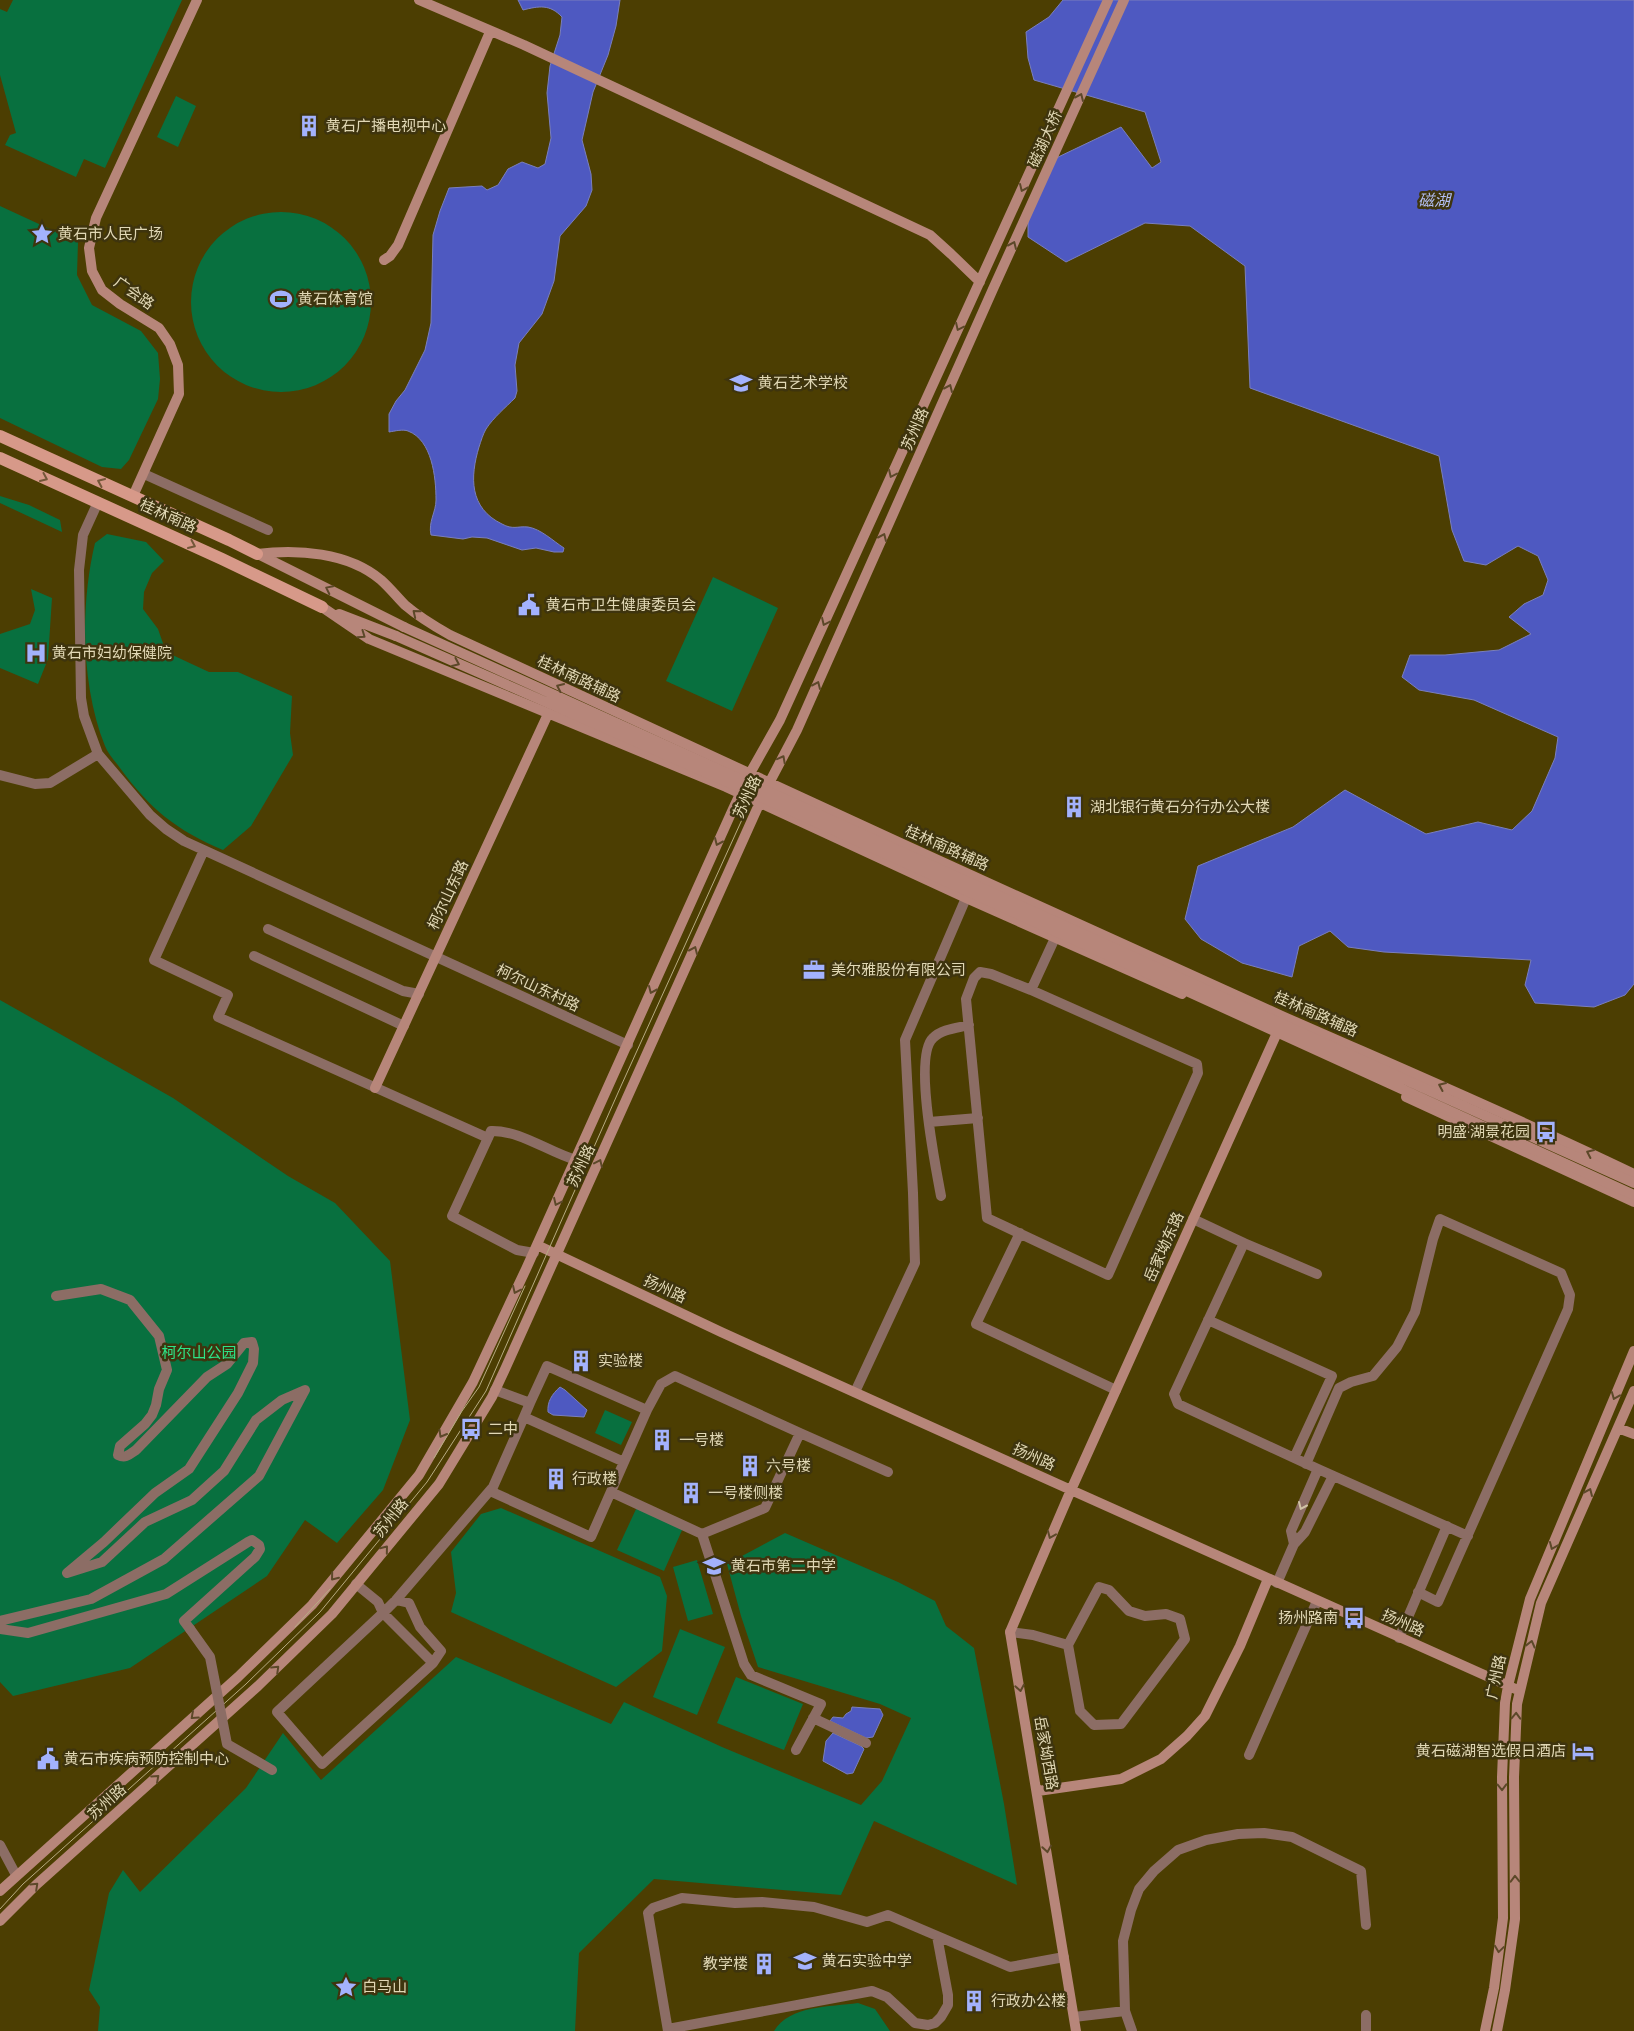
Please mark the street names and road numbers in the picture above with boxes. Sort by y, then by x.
street label: 磁湖大桥 [1025,108,1065,170]
street label: 广会路 [110,273,158,313]
street label: 苏州路 [898,405,932,453]
street label: 桂林南路 [137,496,199,536]
street label: 桂林南路辅路 [534,652,624,706]
street label: 苏州路 [729,773,765,821]
street label: 桂林南路辅路 [902,821,992,875]
street label: 柯尔山东路 [424,857,472,933]
street label: 柯尔山东村路 [493,961,583,1015]
street label: 桂林南路辅路 [1271,987,1361,1041]
street label: 苏州路 [563,1142,599,1190]
street label: 岳家坳东路 [1141,1209,1187,1285]
street label: 扬州路 [641,1271,689,1307]
street label: 扬州路 [1010,1440,1058,1474]
street label: 苏州路 [370,1495,412,1541]
street label: 扬州路 [1379,1606,1427,1640]
street label: 广州路 [1483,1653,1509,1701]
street label: 岳家坳西路 [1031,1714,1061,1792]
street label: 苏州路 [84,1780,130,1824]

